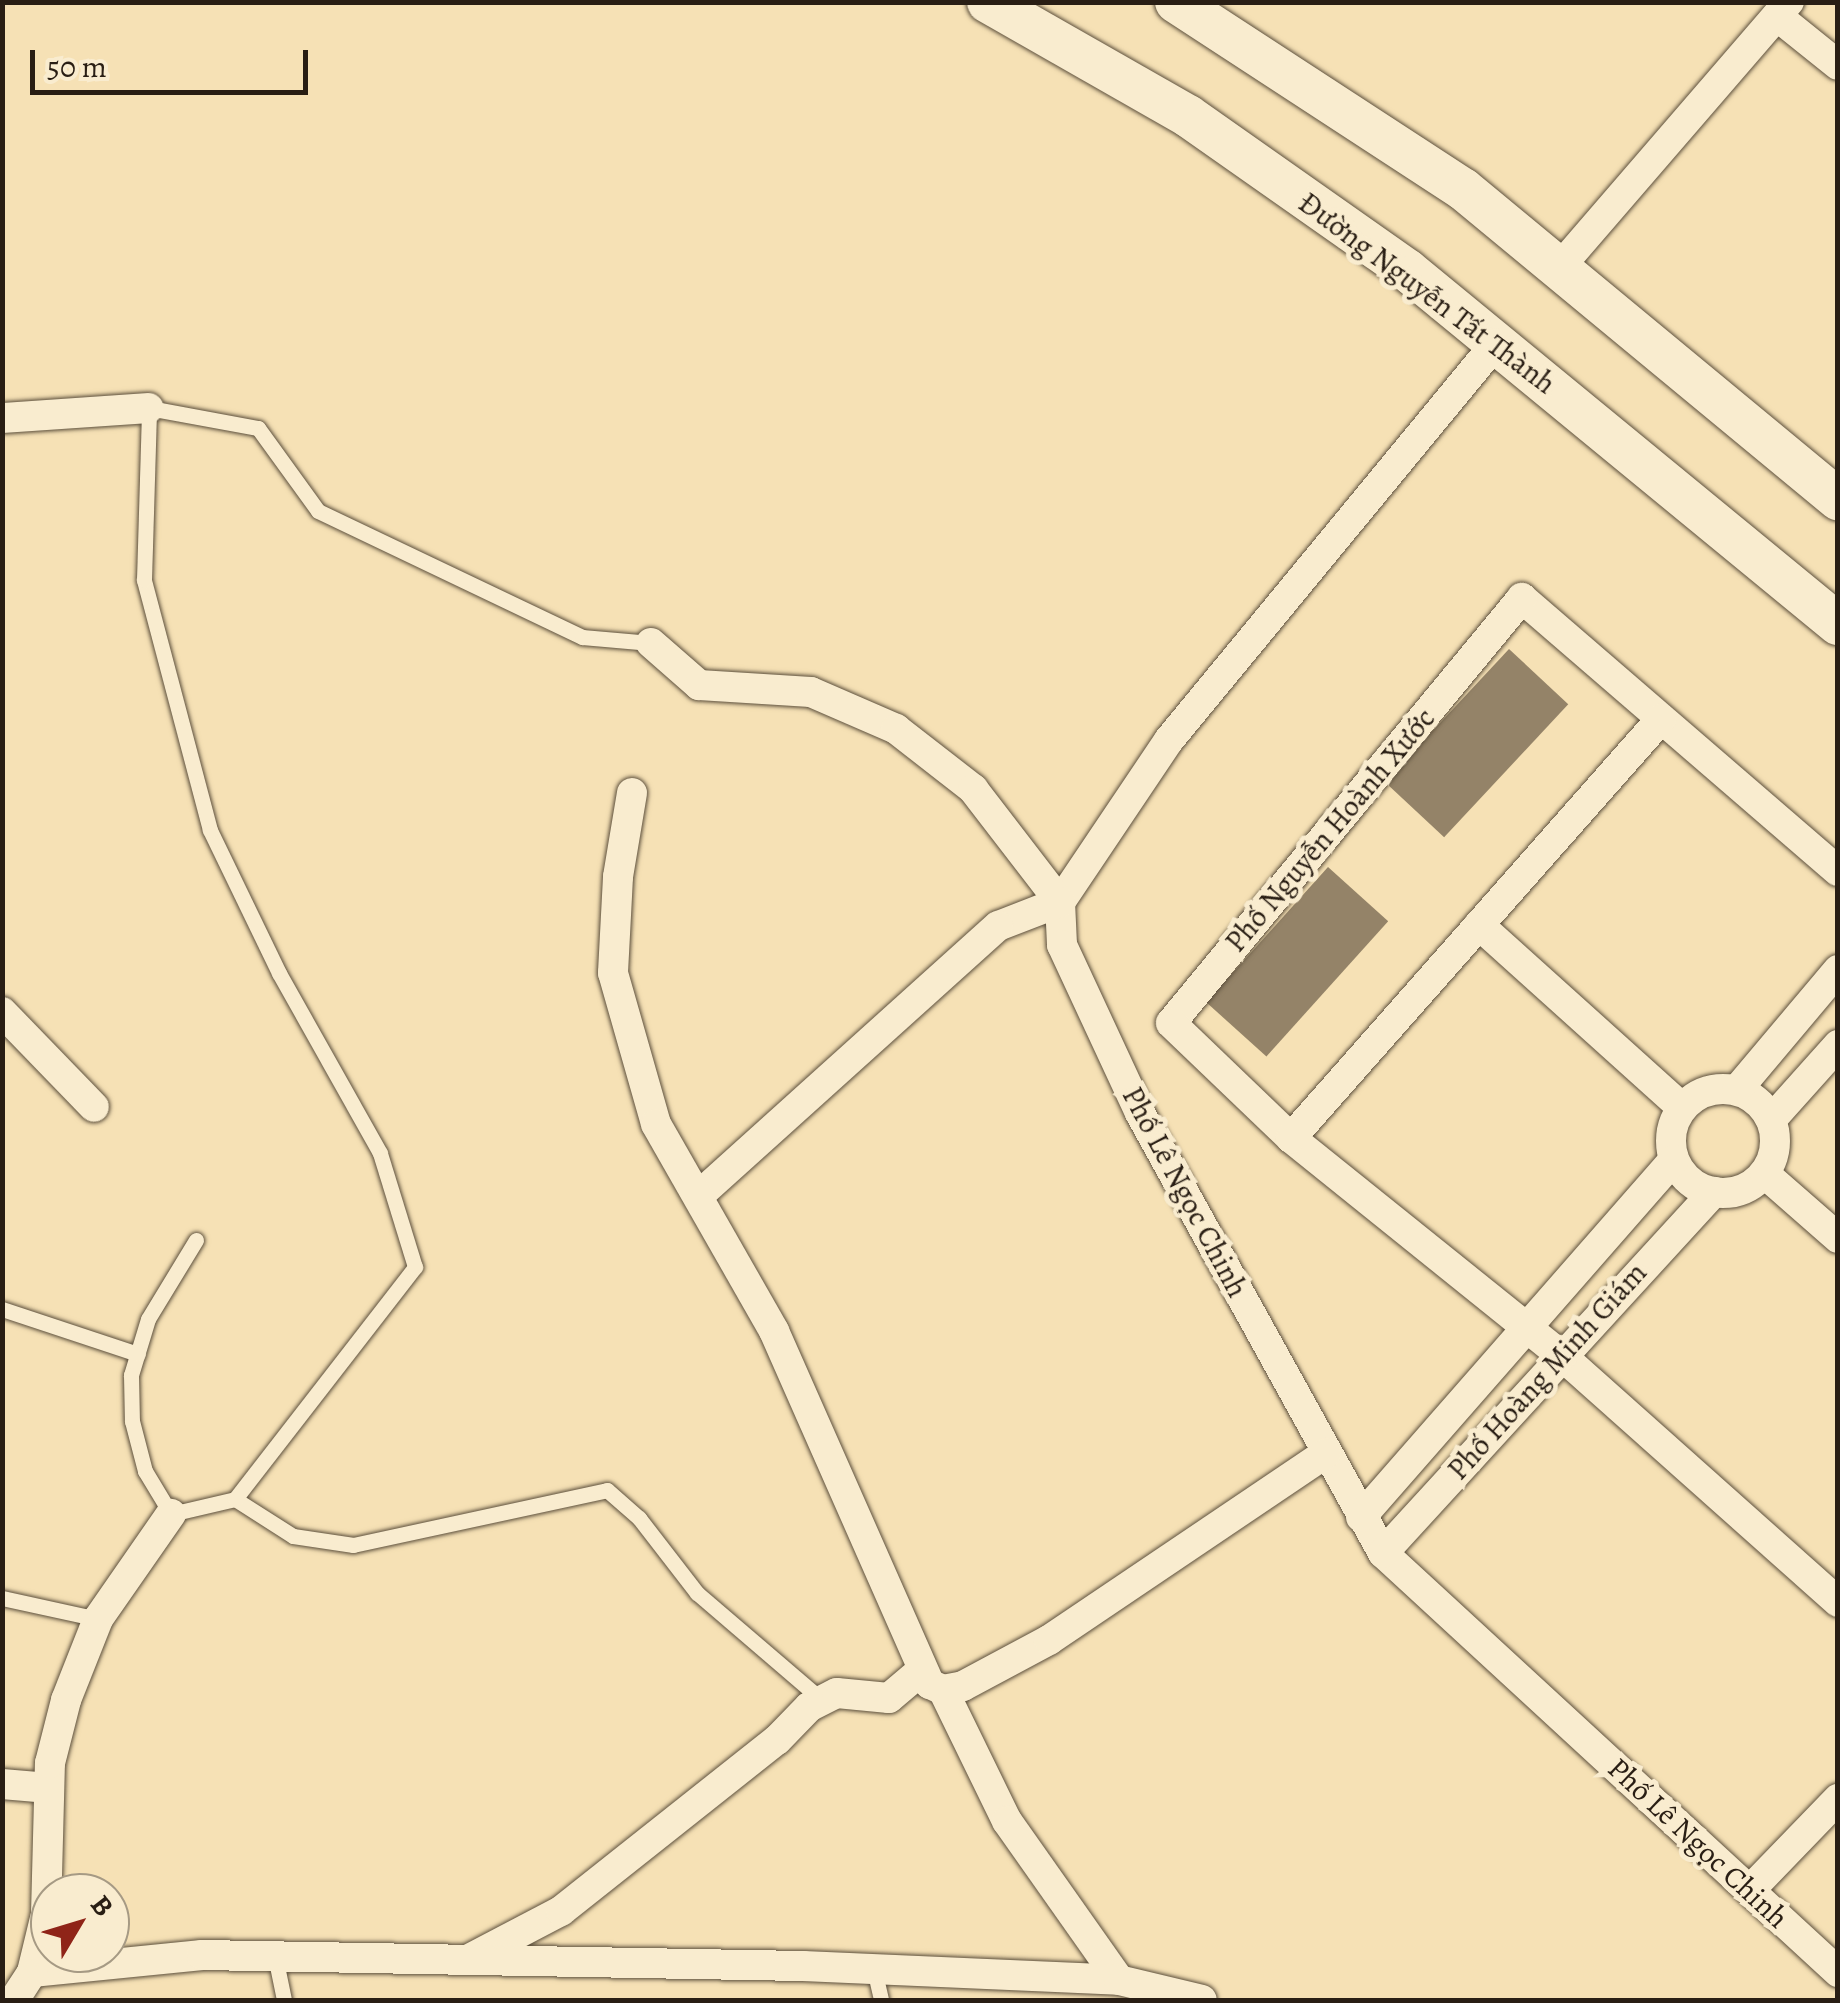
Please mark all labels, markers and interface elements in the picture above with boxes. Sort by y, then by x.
scale bar [35,30,312,92]
text: 50 m [47,47,107,87]
street label: Đường Nguyễn Tất Thành [1291,185,1563,401]
street label: Phố Nguyễn Hoành Xước [1217,701,1443,959]
street label: Phố Lê Ngọc Chinh [1114,1081,1256,1303]
street label: Phố Hoàng Minh Giám [1440,1255,1654,1487]
street label: Phố Lê Ngọc Chinh [1600,1750,1796,1936]
north arrow [30,1873,130,1973]
text: B [82,1887,122,1924]

